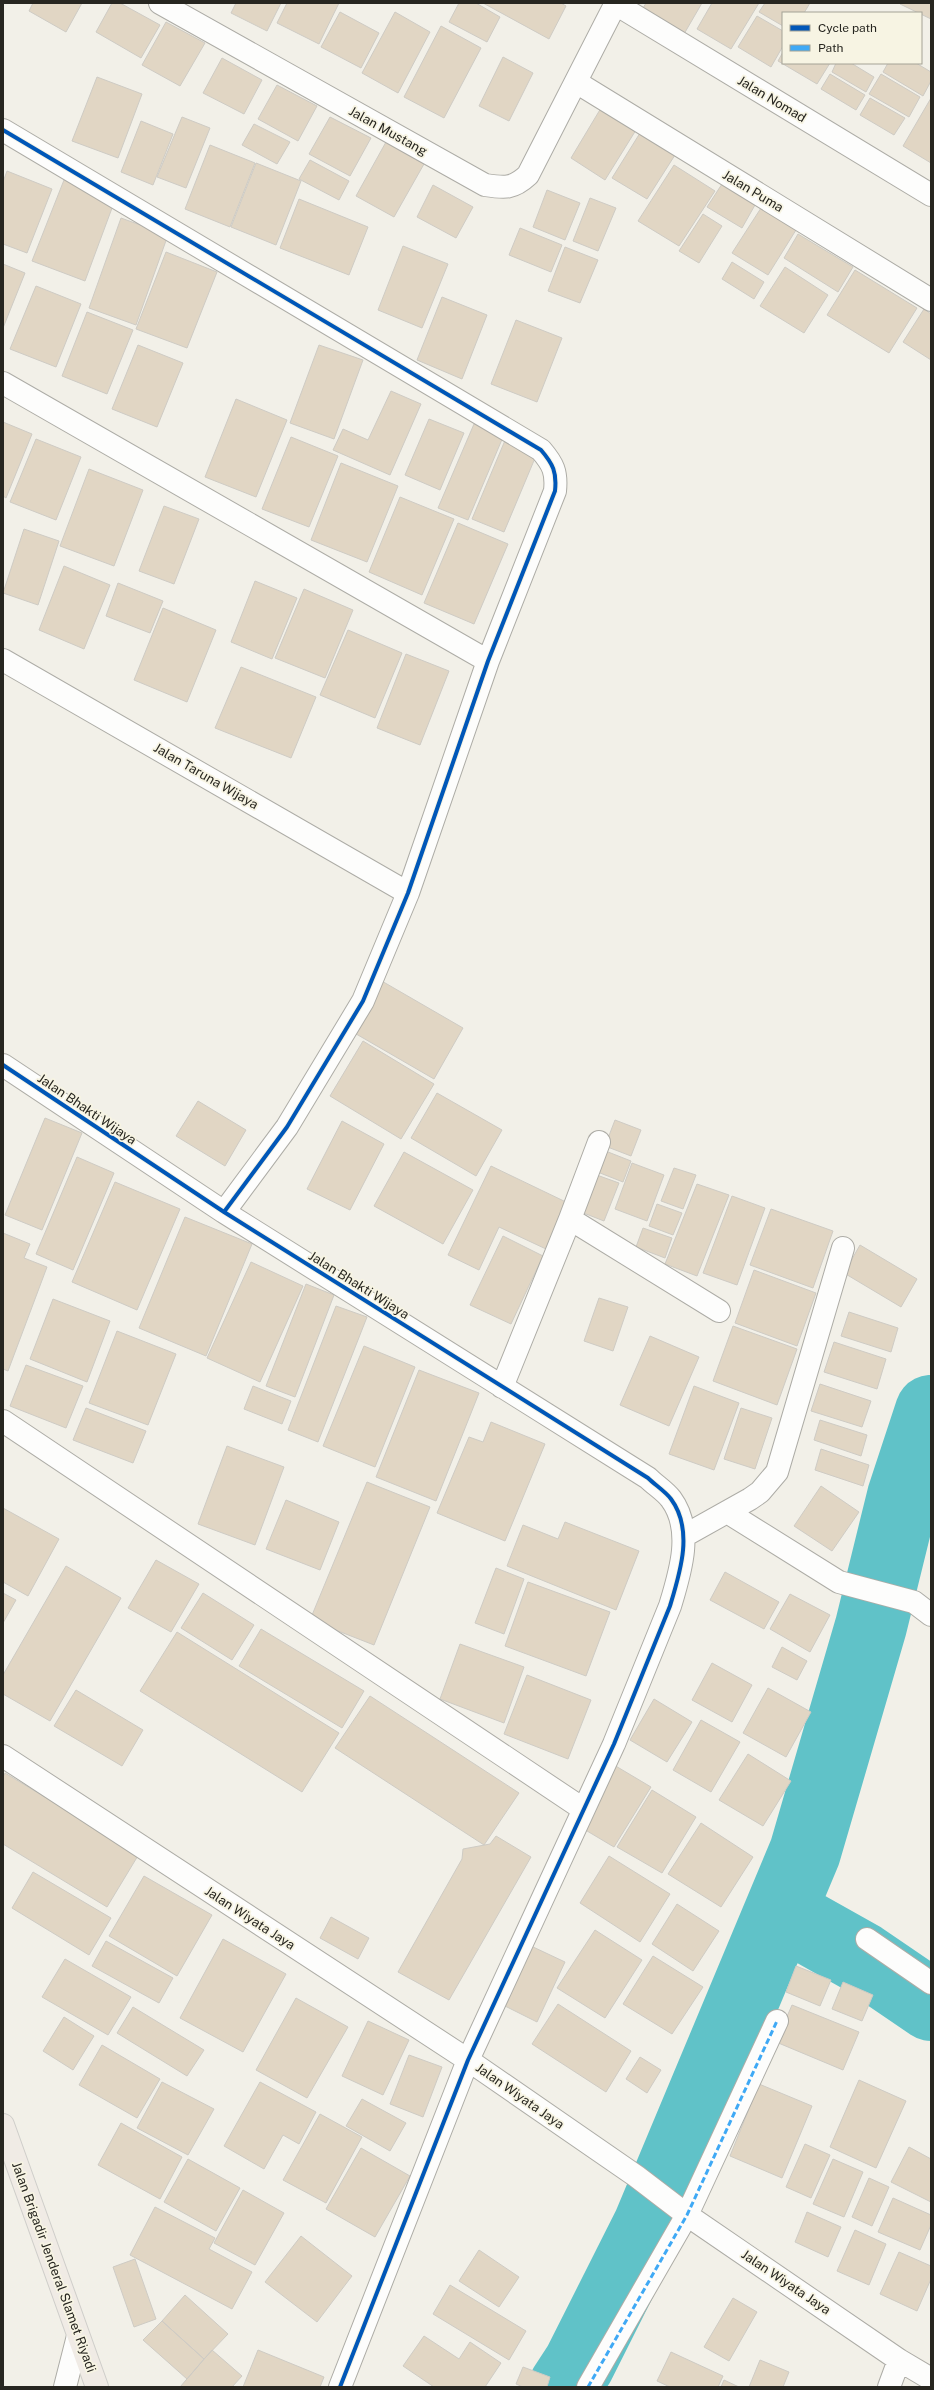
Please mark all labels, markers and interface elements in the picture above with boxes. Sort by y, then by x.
legend [782,12,922,64]
text: Cycle path [818,21,877,35]
text: Path [818,41,844,55]
street label: Jalan Nomad [735,73,809,125]
street label: Jalan Mustang [346,103,430,159]
street label: Jalan Puma [720,167,786,215]
street label: Jalan Taruna Wijaya [151,740,261,812]
street label: Jalan Bhakti Wijaya [35,1070,139,1148]
street label: Jalan Bhakti Wijaya [306,1248,412,1322]
street label: Jalan Wiyata Jaya [202,1883,298,1953]
street label: Jalan Wiyata Jaya [473,2060,567,2132]
street label: Jalan Brigadir Jenderal Slamet Riyadi [9,2160,99,2374]
street label: Jalan Wiyata Jaya [739,2247,833,2317]

